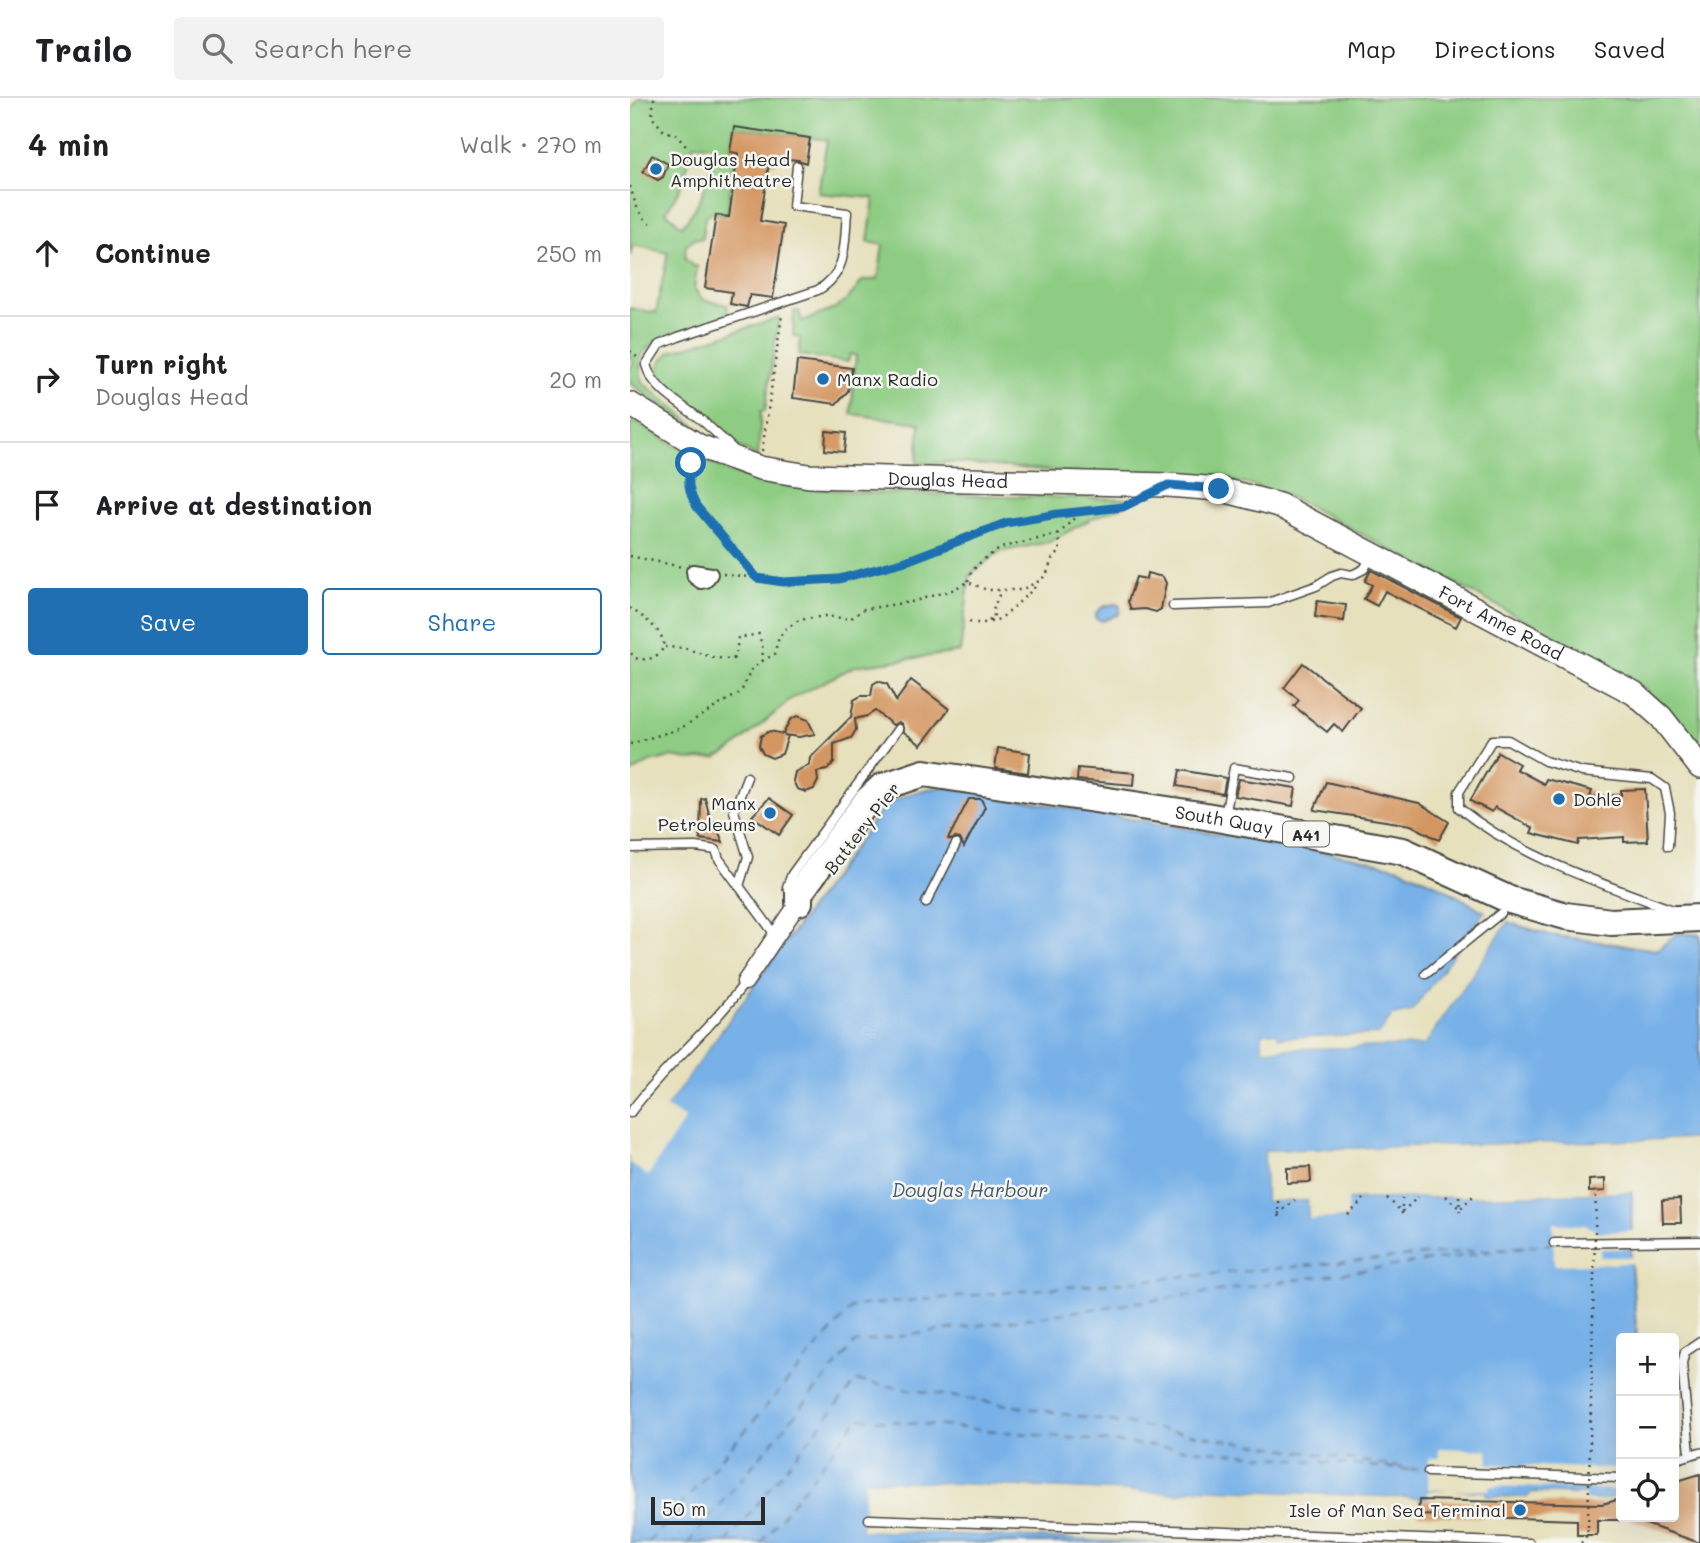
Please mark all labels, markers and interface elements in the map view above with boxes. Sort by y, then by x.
search box [174,17,664,80]
text: Trailo [35,27,132,70]
icon: search [198,29,236,67]
text: Search here [254,31,412,65]
text: Map [1347,33,1396,64]
text: Directions [1434,33,1556,64]
text: Saved [1594,33,1665,64]
text: 4 min [28,124,109,164]
text: Walk · 270 m [459,129,602,159]
place label: Douglas Head Amphitheatre [670,147,792,192]
marker: Douglas Head Amphitheatre [648,161,664,177]
icon: ahead [28,234,66,272]
text: Continue [95,236,211,270]
text: 250 m [536,238,602,268]
text: Turn right [95,347,228,381]
icon: right [28,360,66,398]
text: 20 m [549,364,602,394]
place label: Manx Radio [837,367,938,391]
marker: Manx Radio [815,371,831,387]
text: Douglas Head [95,381,249,411]
route start [675,447,706,478]
street label: Douglas Head [887,466,1008,493]
route end [1203,473,1234,504]
icon: arrive [28,486,66,524]
text: Arrive at destination [95,488,372,522]
street label: Fort Anne Road [1435,580,1568,665]
button: Save [28,588,308,655]
button: Share [322,588,602,655]
street label: Battery Pier [819,777,905,879]
place label: Dohle [1573,787,1622,811]
place label: Manx Petroleums [658,791,756,836]
marker: Dohle [1551,791,1567,807]
street label: South Quay [1174,799,1275,840]
marker: Manx Petroleums [762,805,778,821]
road number: A41 [1283,821,1329,846]
water label: Douglas Harbour [892,1177,1048,1202]
map controls [1616,1333,1679,1522]
button: + [1616,1333,1679,1396]
button: − [1616,1396,1679,1459]
button: locate [1616,1459,1679,1522]
scale bar [651,1494,765,1526]
text: 50 m [662,1496,706,1521]
place label: Isle of Man Sea Terminal [1289,1498,1506,1522]
marker: Isle of Man Sea Terminal [1512,1502,1528,1518]

